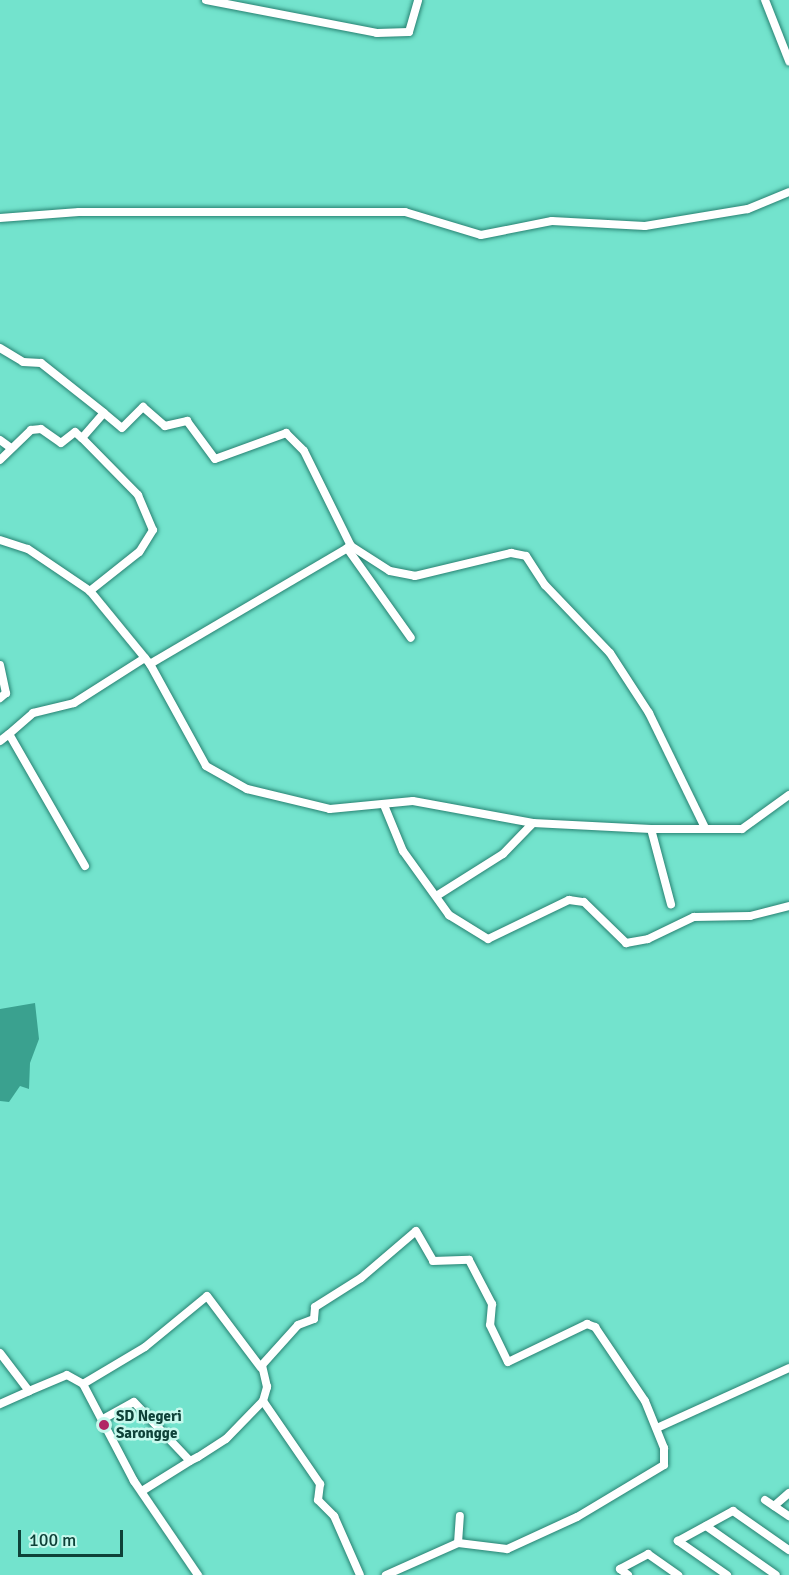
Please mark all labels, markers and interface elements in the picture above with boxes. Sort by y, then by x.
place label: SD Negeri Sarongge [116,1407,182,1442]
marker: SD Negeri Sarongge [97,1418,111,1432]
scale bar [21,1518,126,1556]
text: 100 m [29,1529,76,1551]

